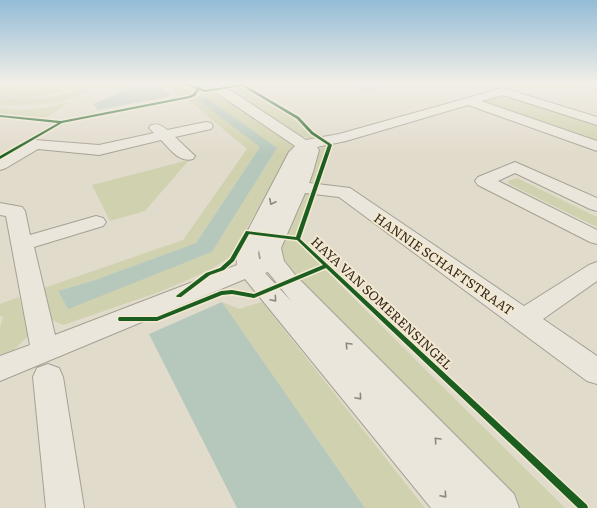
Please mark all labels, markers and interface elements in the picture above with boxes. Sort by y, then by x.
one-way arrow [269,198,277,206]
street label: HANNIE SCHAFTSTRAAT [370,208,518,319]
street label: HAYA VAN SOMERENSINGEL [307,232,457,374]
one-way arrow [269,294,276,302]
one-way arrow [345,342,352,350]
one-way arrow [354,392,362,400]
one-way arrow [434,437,441,445]
one-way arrow [440,491,447,498]

